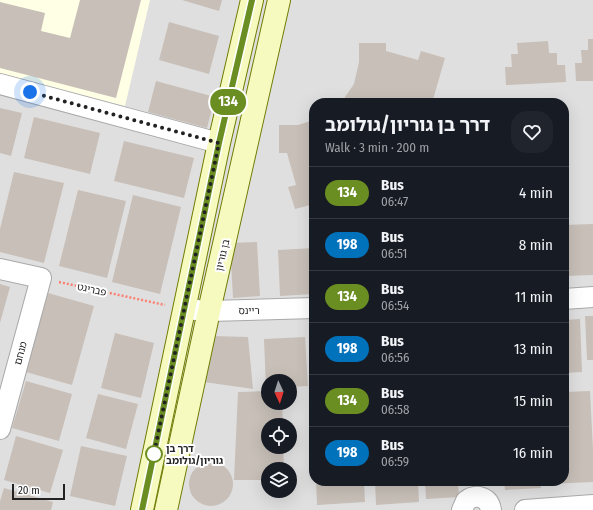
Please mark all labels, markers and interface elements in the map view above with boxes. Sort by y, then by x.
your location [20,82,40,102]
line badge: 134 [205,89,251,115]
text: 134 [218,93,238,110]
button: heart [511,111,553,153]
text: דרך בן גוריון/גולומב [325,113,490,136]
text: Walk · 3 min · 200 m [325,140,429,155]
text: Bus [381,176,404,194]
text: 134 [337,184,357,201]
text: 4 min [519,184,553,202]
text: 06:47 [381,194,408,209]
text: Bus [381,228,404,246]
text: 198 [337,236,357,253]
text: 8 min [519,236,553,254]
street label: בן גוריון [213,238,233,272]
text: 06:51 [381,246,407,261]
text: Bus [381,280,404,298]
street label: פבריגט [76,281,107,299]
text: 134 [337,288,357,305]
text: 11 min [515,288,553,306]
text: 06:54 [381,298,409,313]
street label: ריינס [238,305,260,317]
text: Bus [381,332,404,350]
street label: מנחם [12,340,30,366]
text: 198 [337,340,357,357]
text: 13 min [514,340,553,358]
text: 06:56 [381,350,409,365]
north arrow [261,374,297,410]
map controls [261,374,297,498]
text: Bus [381,384,404,402]
text: 134 [337,392,357,409]
text: 15 min [514,392,553,410]
text: 06:58 [381,402,410,417]
button: locate [261,418,297,454]
text: Bus [381,436,404,454]
place label: דרך בן גוריון/גולומב [166,443,223,467]
text: 198 [337,444,357,461]
text: 16 min [513,444,553,462]
marker: דרך בן גוריון/גולומב [145,445,163,463]
text: 06:59 [381,454,409,469]
button: layers [261,462,297,498]
scale bar [12,482,65,501]
text: 20 m [18,484,40,497]

